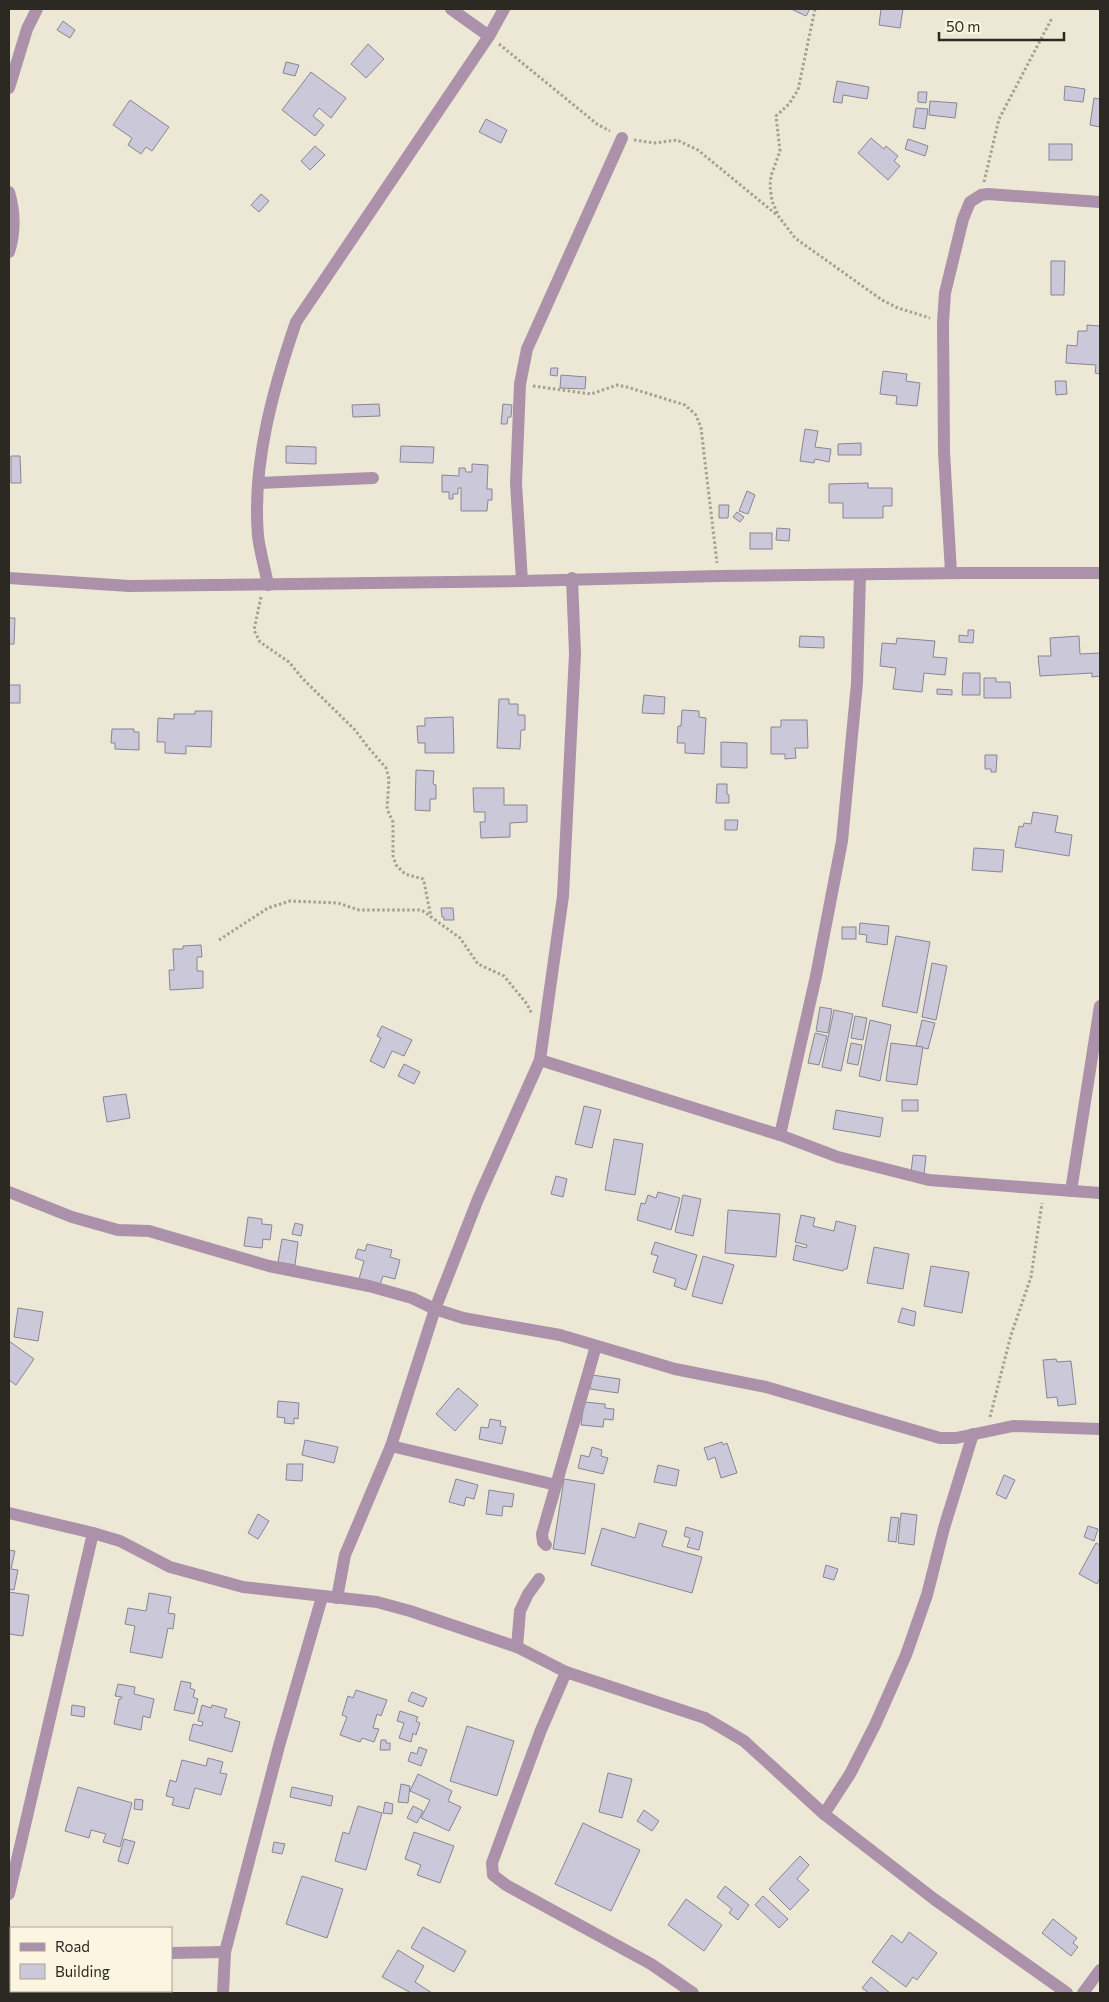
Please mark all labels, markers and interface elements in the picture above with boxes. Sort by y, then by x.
scale bar [939,10,1064,42]
text: 50 m [946,17,980,35]
legend [10,1927,172,1992]
text: Road [55,1937,90,1955]
text: Building [55,1962,110,1980]

